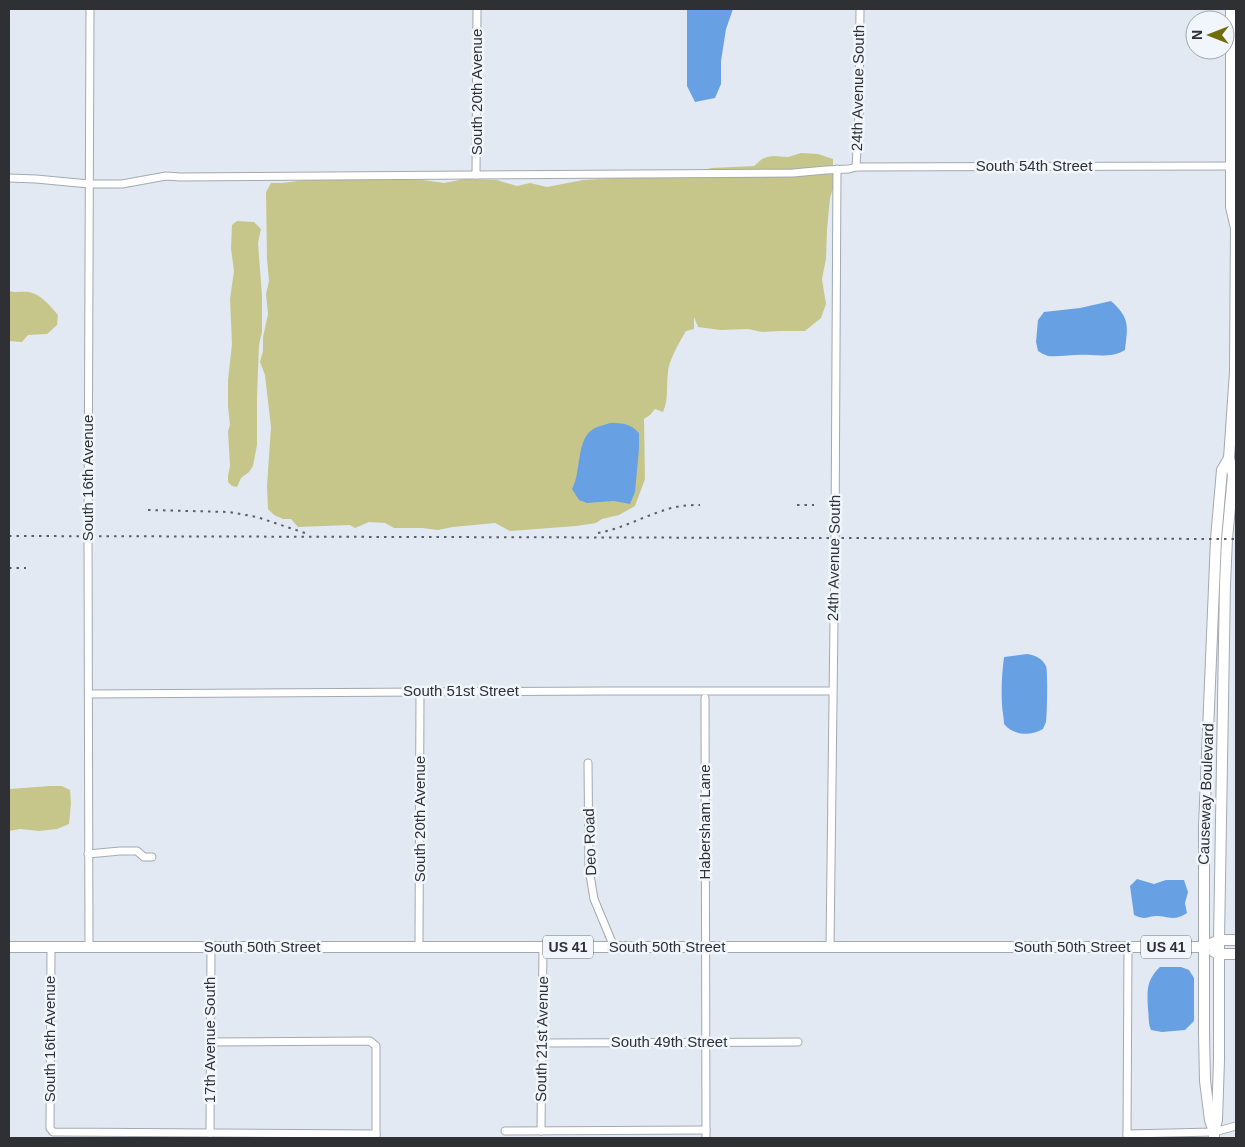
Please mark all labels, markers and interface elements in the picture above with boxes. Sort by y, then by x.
north arrow [1185,10,1235,60]
street label: 24th Avenue South [848,25,867,151]
street label: South 20th Avenue [468,29,485,155]
text: N [1189,30,1205,40]
street label: South 54th Street [976,157,1093,174]
street label: South 16th Avenue [79,415,96,541]
street label: 24th Avenue South [824,495,843,621]
street label: South 51st Street [403,682,520,699]
street label: Causeway Boulevard [1195,723,1216,865]
street label: South 20th Avenue [411,756,428,882]
street label: Habersham Lane [696,764,713,880]
street label: Deo Road [580,808,599,876]
road number: US 41 [543,936,593,959]
road number: US 41 [1141,936,1191,959]
street label: South 50th Street [204,938,321,955]
street label: South 50th Street [609,938,726,955]
street label: South 50th Street [1014,938,1131,955]
street label: South 16th Avenue [41,976,58,1102]
street label: South 21st Avenue [532,976,551,1102]
street label: 17th Avenue South [201,977,218,1103]
street label: South 49th Street [611,1033,728,1050]

